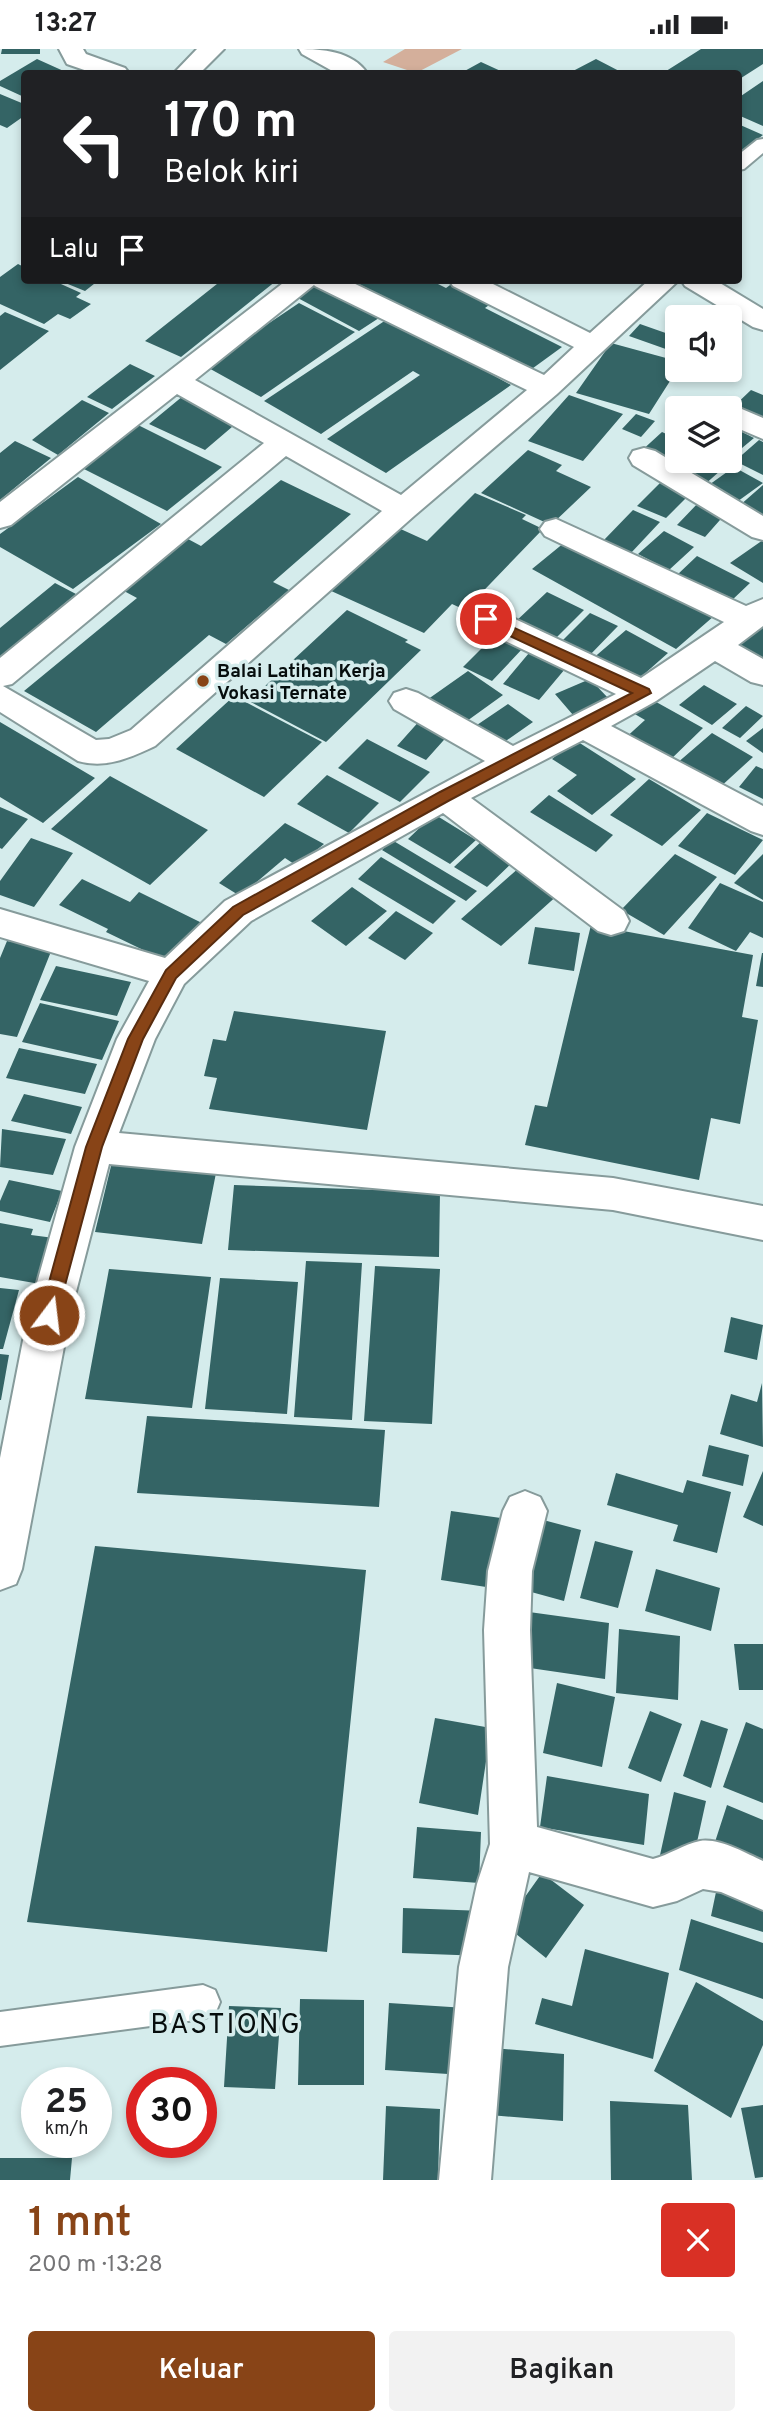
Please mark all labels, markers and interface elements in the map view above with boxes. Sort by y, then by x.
text: 13:27 [35,8,97,41]
text: 170 m [164,93,297,155]
icon: left [49,98,140,189]
text: Belok kiri [164,154,299,194]
icon: arrive [113,231,151,269]
text: Lalu [49,234,99,267]
map controls [665,305,742,473]
button: sound [665,305,742,382]
button: layers [665,396,742,473]
pin [456,589,516,649]
icon: arrive [467,600,505,638]
place label: Balai Latihan Kerja Vokasi Ternate [217,660,386,706]
marker: Balai Latihan Kerja Vokasi Ternate [195,673,211,689]
position arrow [12,1278,86,1352]
district label: BASTIONG [150,2008,302,2044]
speed limit sign: 30 [126,2067,217,2158]
text: 25 [45,2081,88,2125]
text: km/h [45,2118,88,2141]
text: 1 mnt [28,2198,132,2251]
button: close [661,2203,735,2277]
text: 200 m · 13:28 [28,2251,163,2280]
button: Keluar [28,2331,375,2411]
button: Bagikan [389,2331,735,2411]

